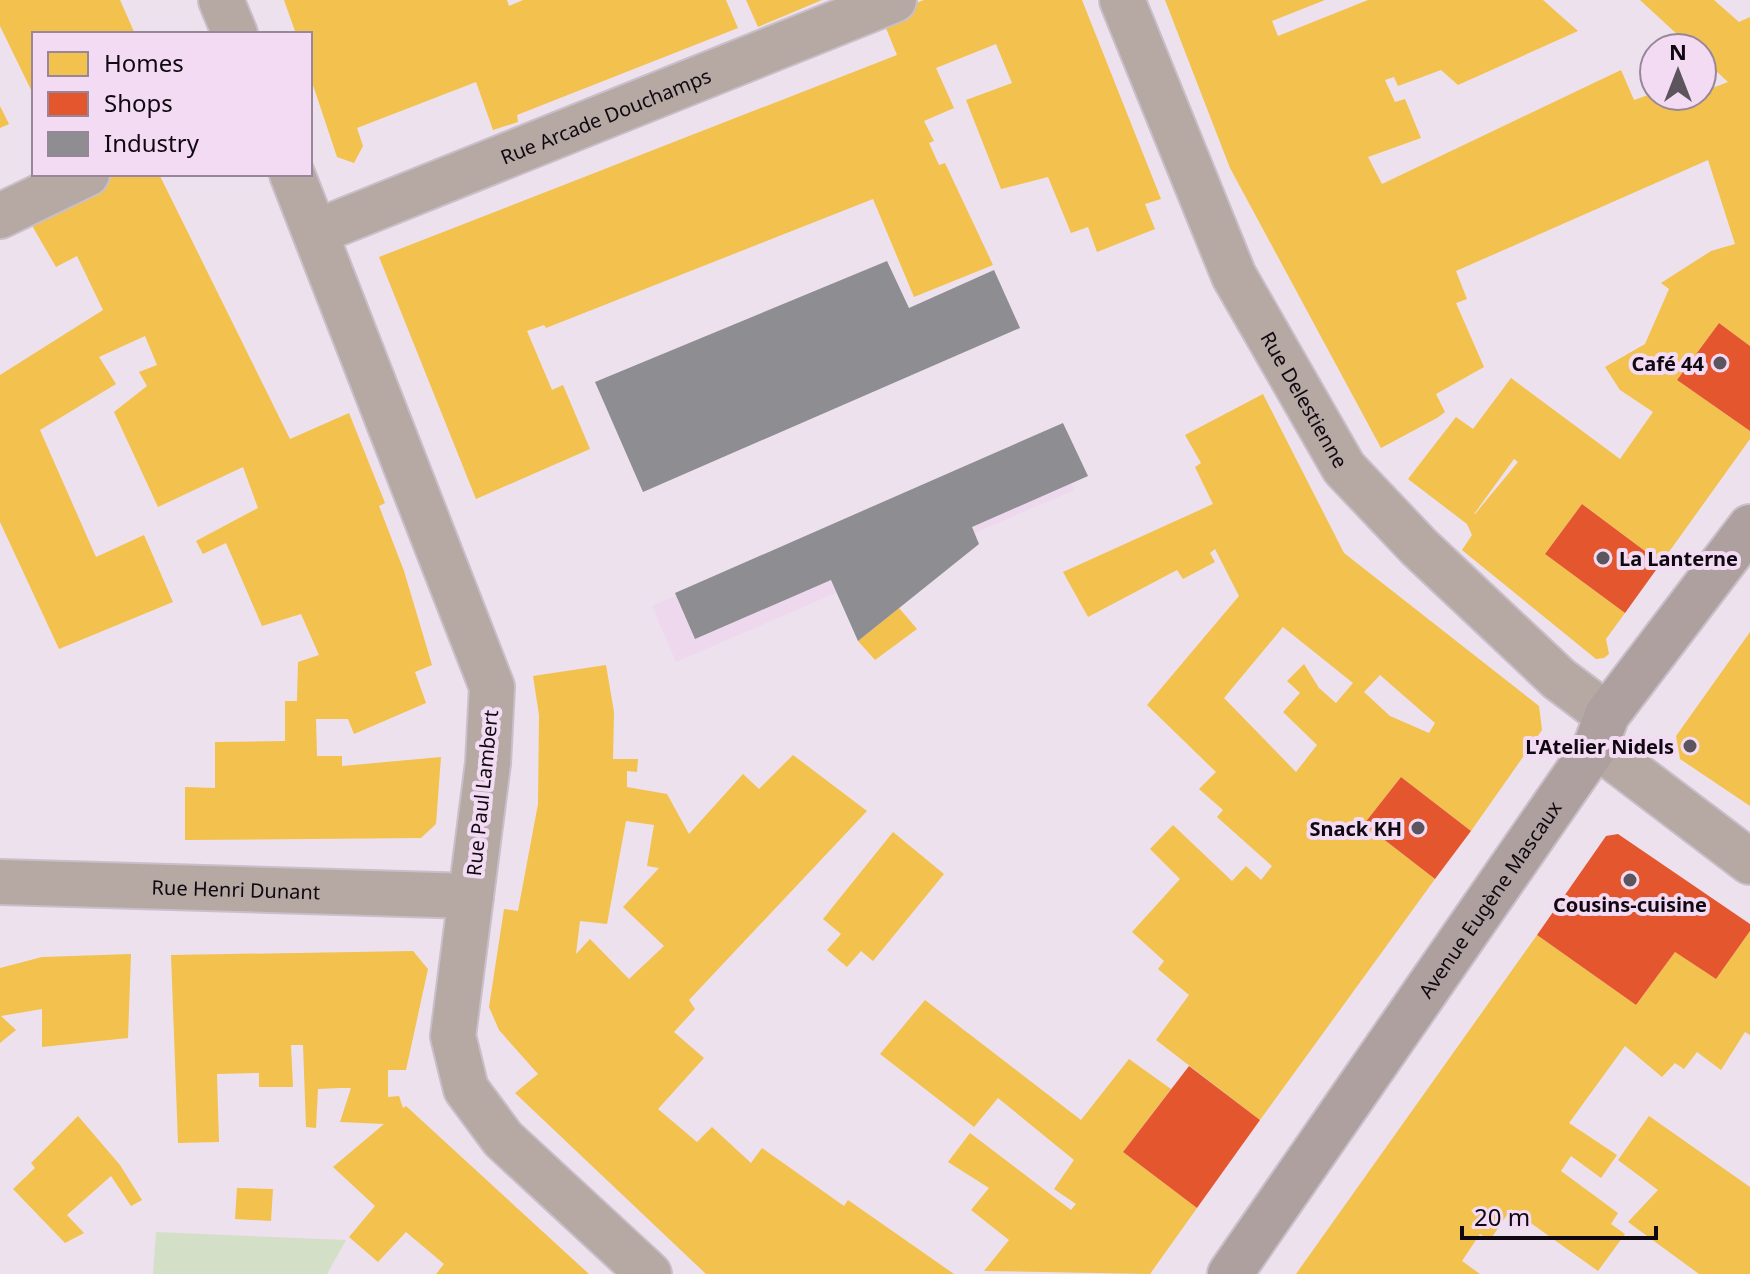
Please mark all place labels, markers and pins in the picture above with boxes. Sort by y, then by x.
place label: Café 44 [1631,350,1705,377]
marker: Café 44 [1711,354,1729,372]
place label: La Lanterne [1619,545,1738,572]
marker: La Lanterne [1594,549,1612,567]
place label: L'Atelier Nidels [1525,733,1674,760]
marker: L'Atelier Nidels [1681,737,1699,755]
place label: Snack KH [1310,815,1402,842]
marker: Snack KH [1409,819,1427,837]
marker: Cousins-cuisine [1621,871,1639,889]
place label: Cousins-cuisine [1553,891,1707,918]

